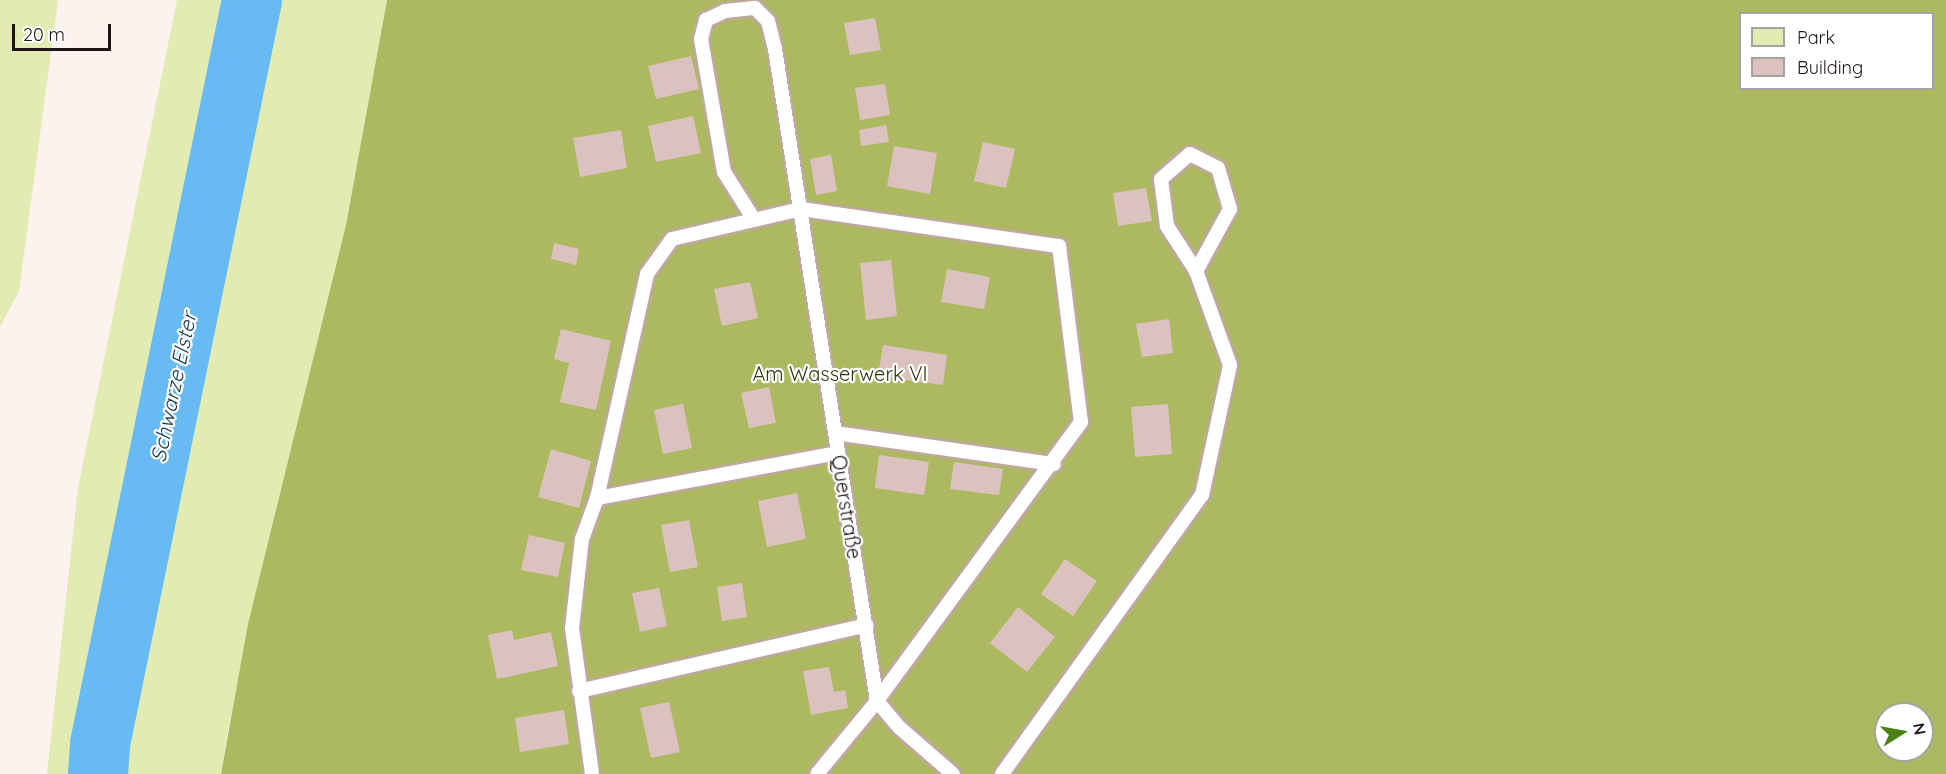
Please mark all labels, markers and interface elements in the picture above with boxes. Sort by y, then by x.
scale bar [15,12,114,50]
legend [1739,12,1934,90]
text: 20 m [23,23,65,46]
text: Park [1797,26,1835,49]
text: Building [1797,56,1863,79]
water label: Schwarze Elster [145,310,201,464]
park label: Am Wasserwerk VI [752,361,928,385]
street label: Querstraße [827,453,867,561]
north arrow [1874,702,1934,762]
text: N [1909,721,1931,737]

